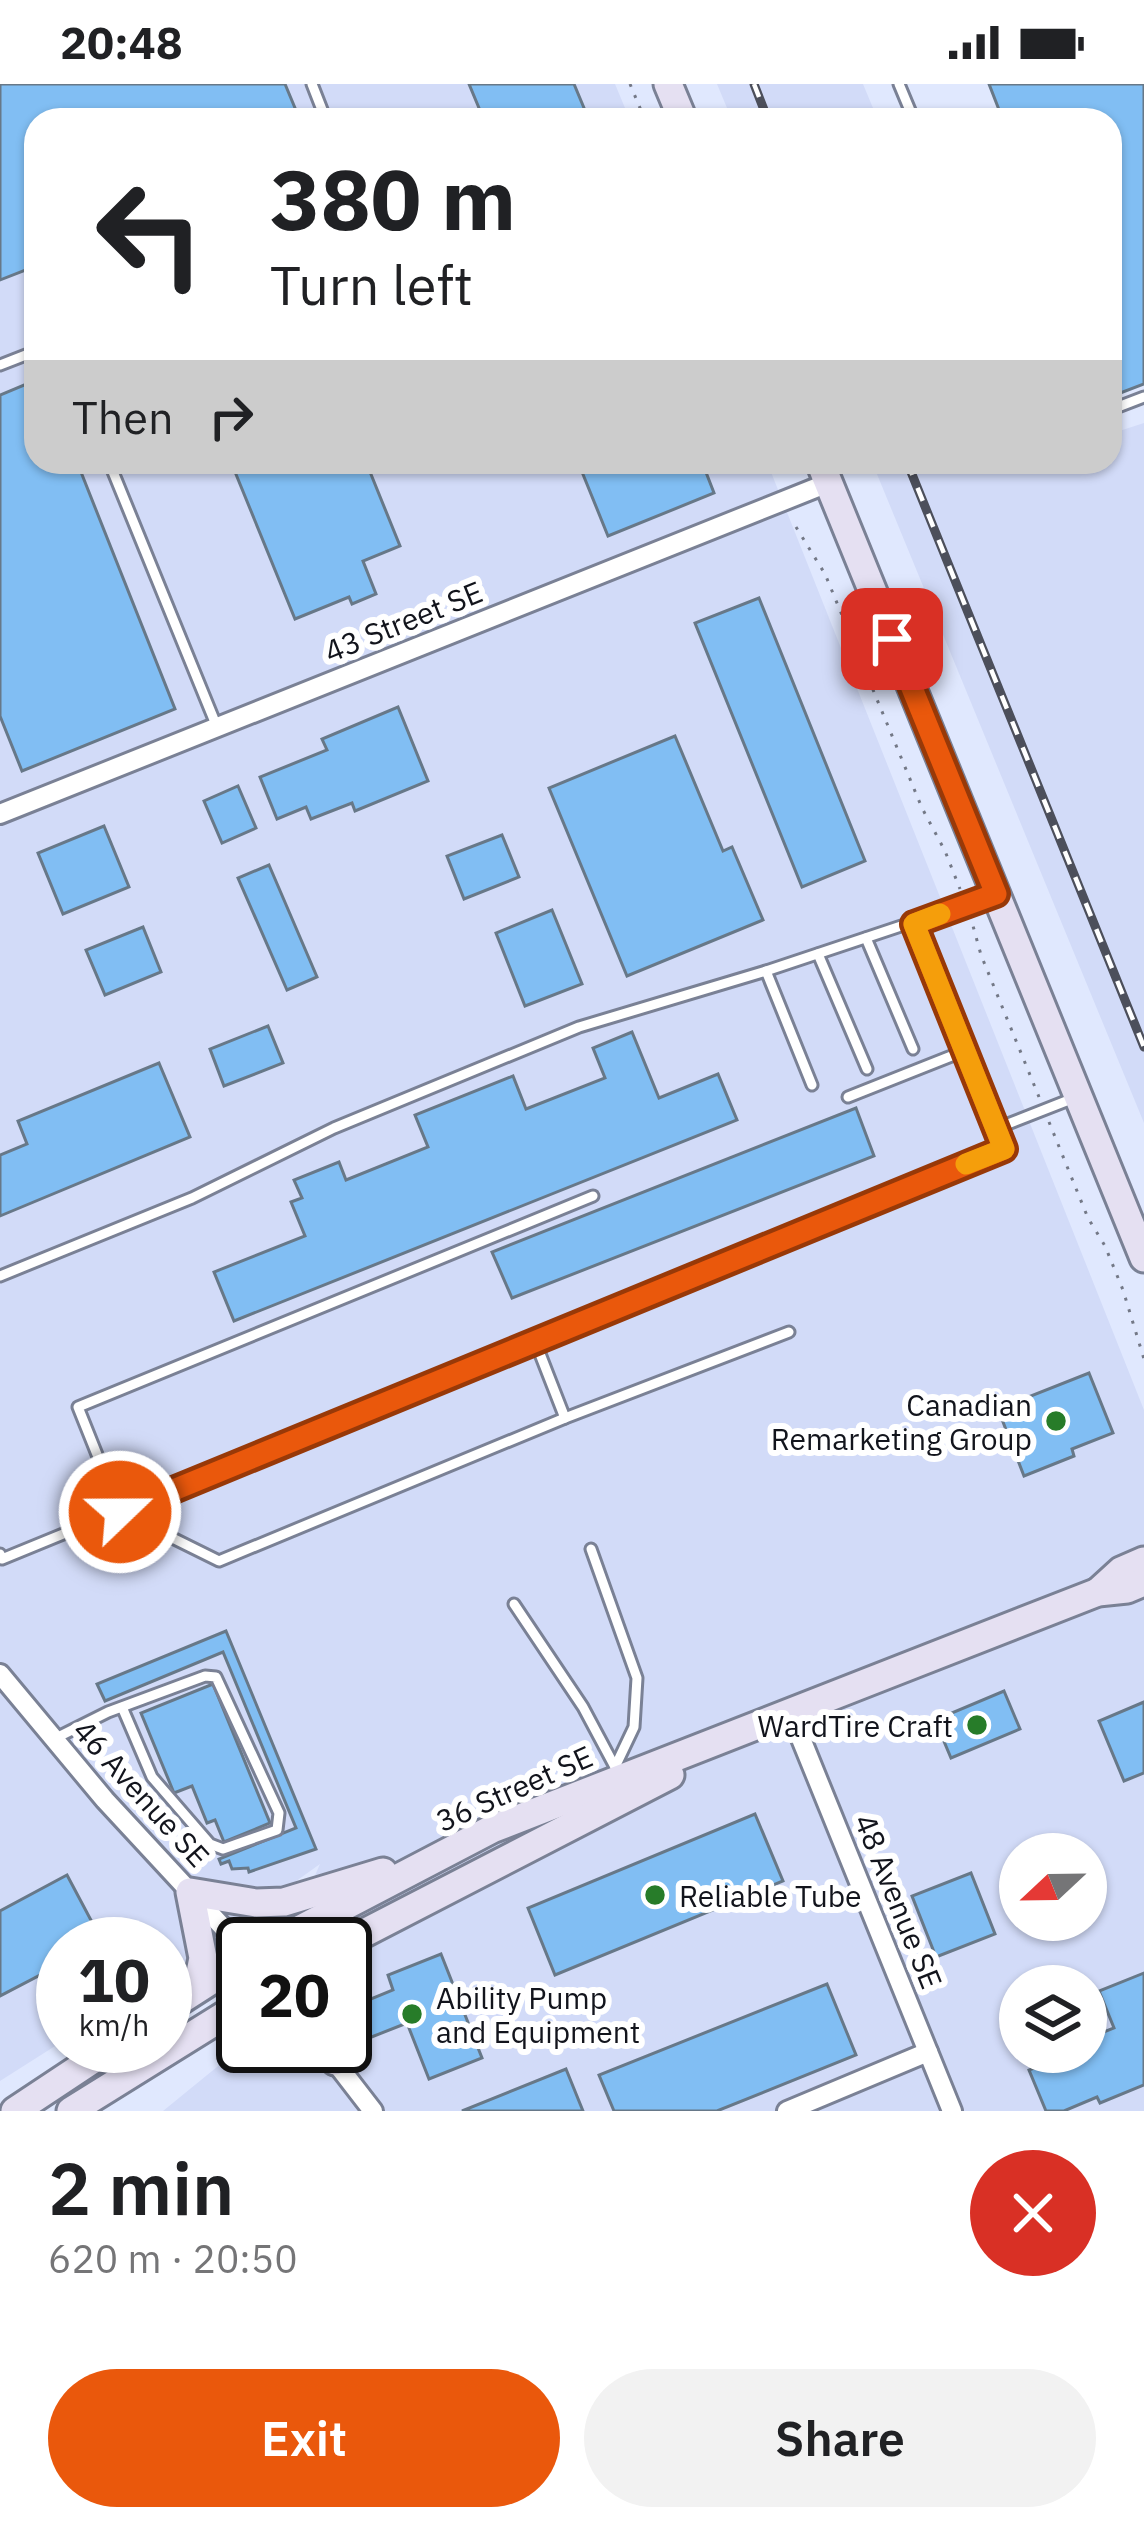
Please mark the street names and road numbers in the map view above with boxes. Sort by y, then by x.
street label: 43 Street SE [318,572,488,670]
street label: 46 Avenue SE [66,1711,218,1875]
street label: 36 Street SE [430,1736,598,1840]
street label: 48 Avenue SE [846,1808,952,1994]

